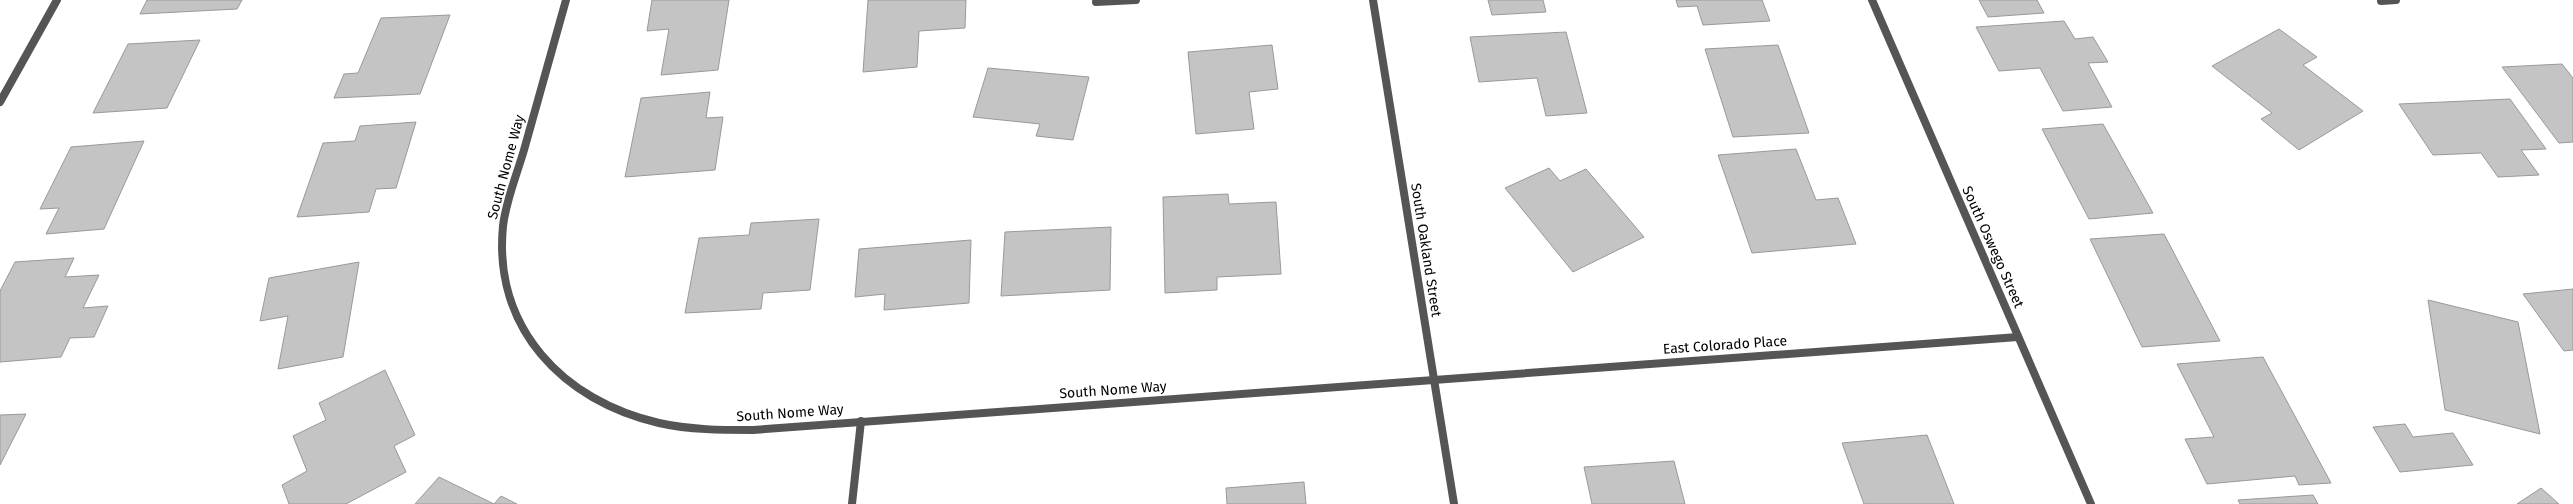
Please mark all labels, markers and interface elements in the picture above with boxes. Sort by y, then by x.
street label: South Nome Way [484,113,528,221]
street label: South Oakland Street [1407,182,1445,319]
street label: South Oswego Street [1958,183,2028,311]
street label: East Colorado Place [1662,332,1788,358]
street label: South Nome Way [1059,378,1167,402]
street label: South Nome Way [736,401,844,425]

